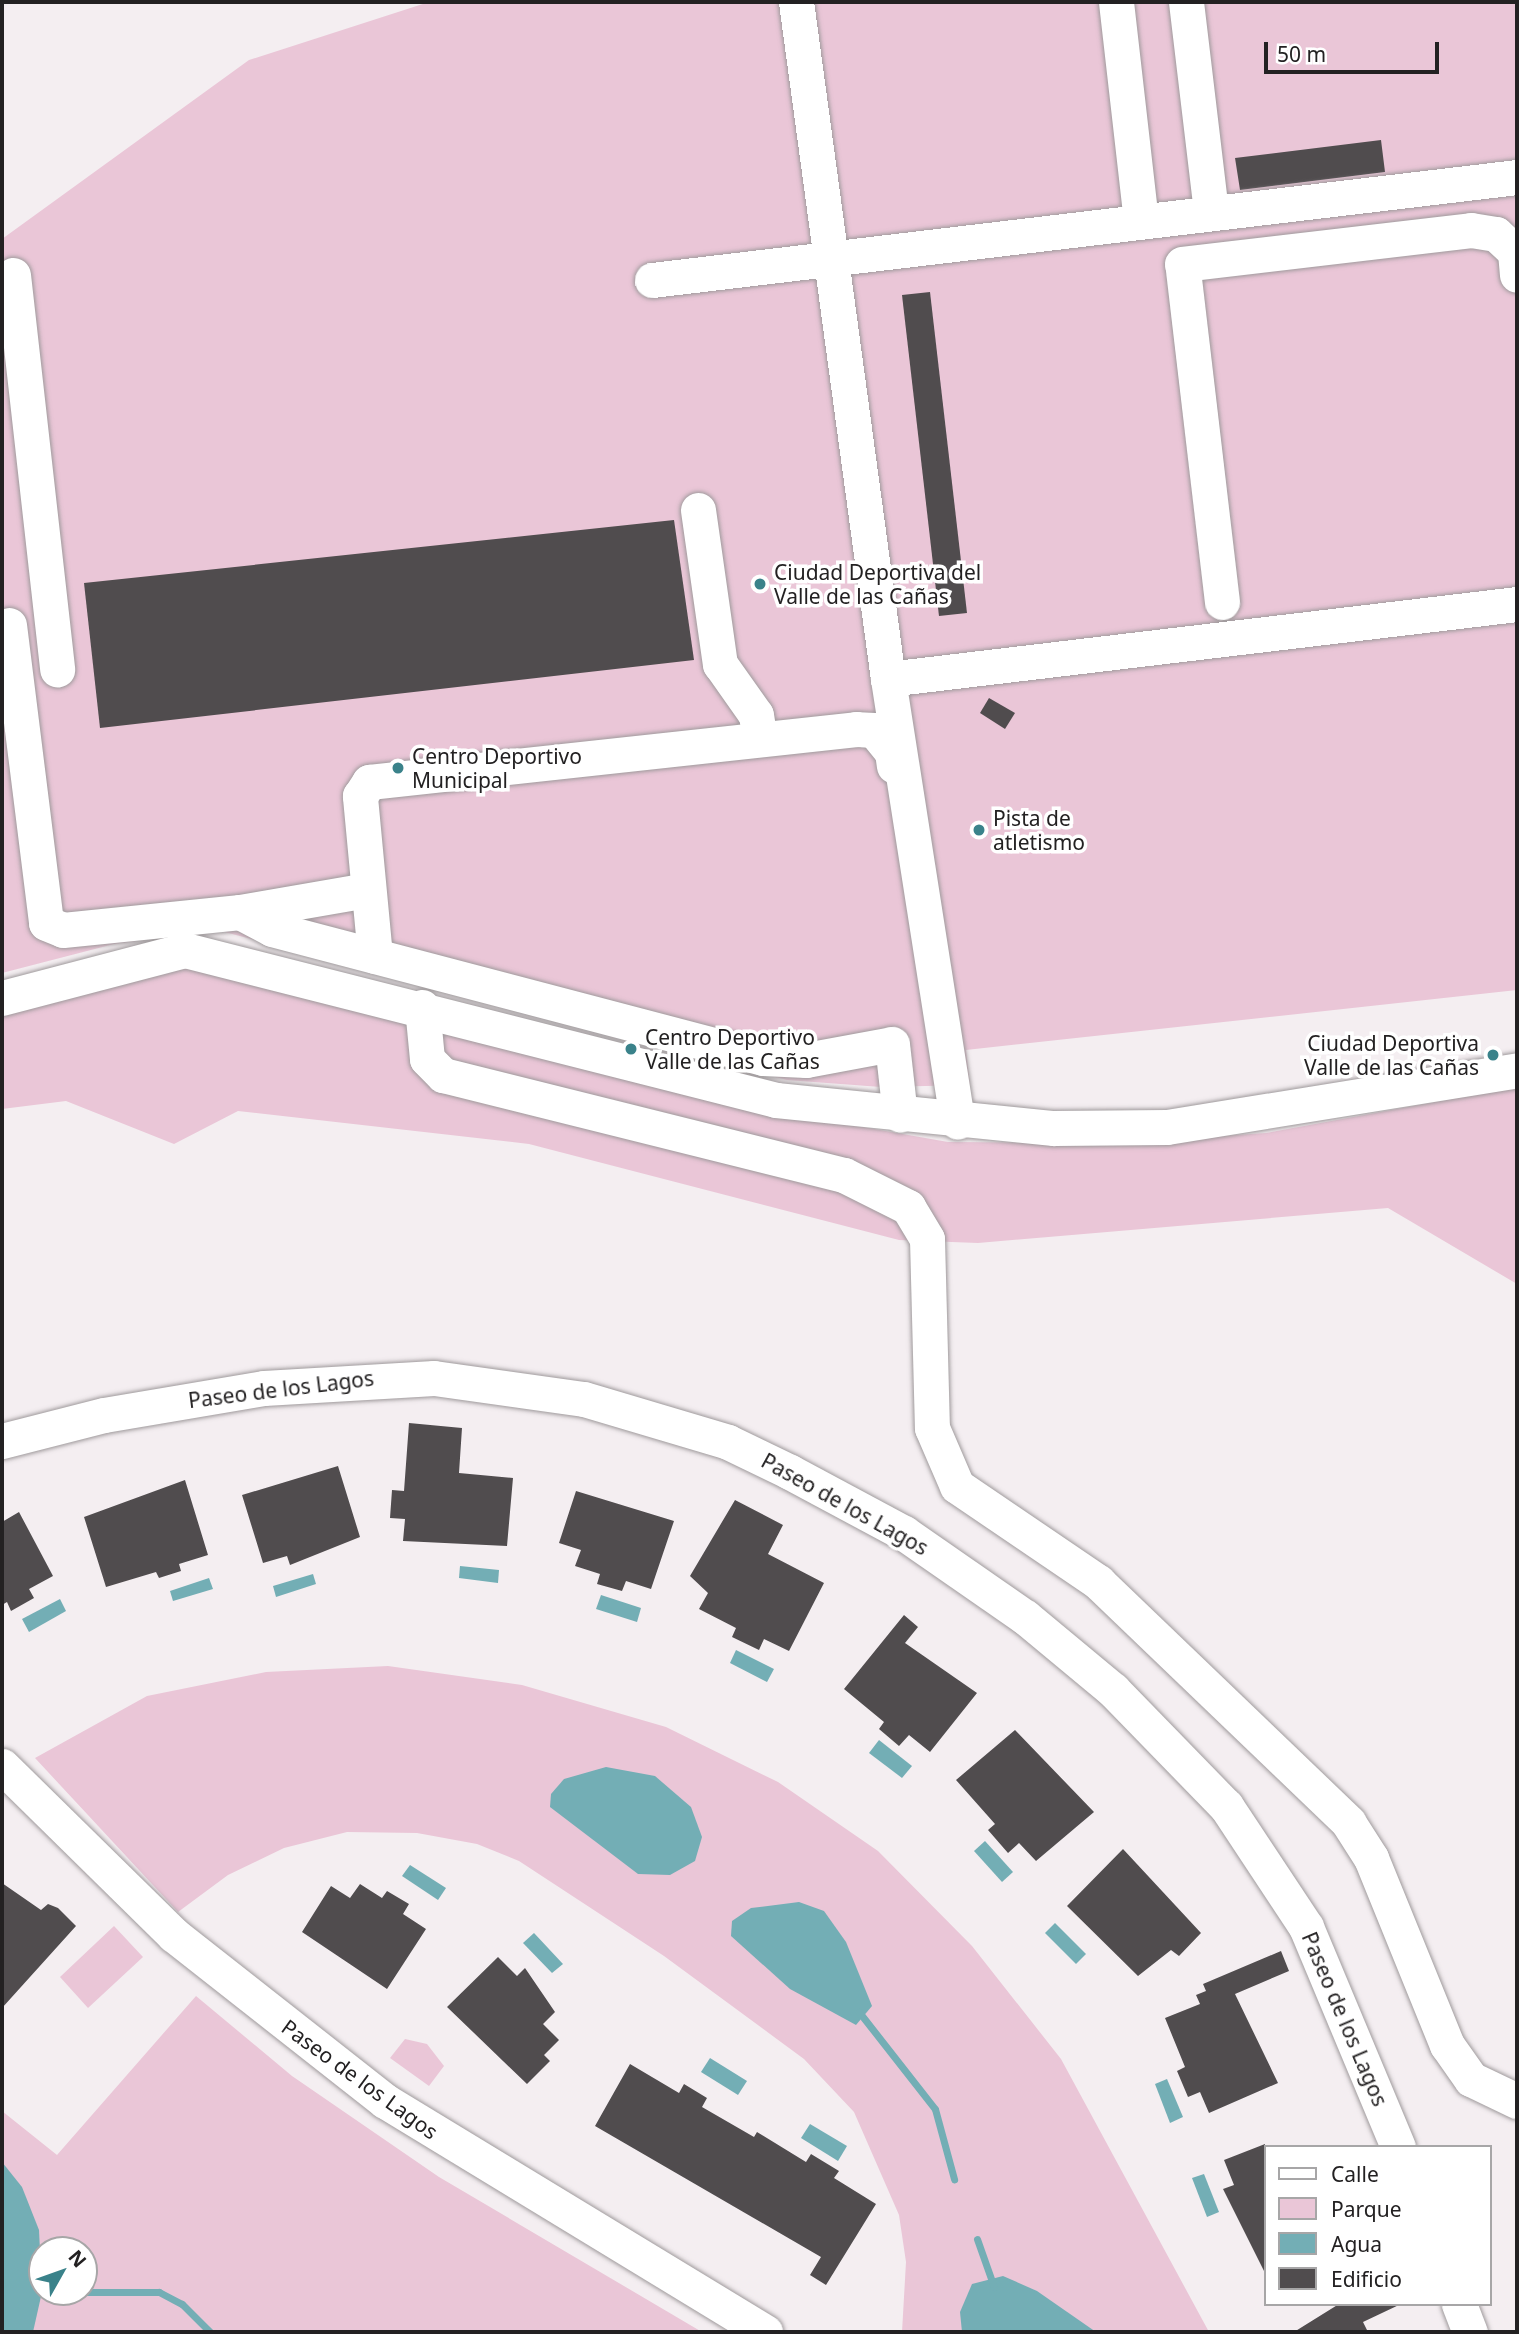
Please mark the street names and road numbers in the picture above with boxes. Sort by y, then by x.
street label: Paseo de los Lagos [187,1365,375,1413]
street label: Paseo de los Lagos [757,1448,933,1560]
street label: Paseo de los Lagos [1297,1928,1393,2110]
street label: Paseo de los Lagos [277,2014,443,2144]

